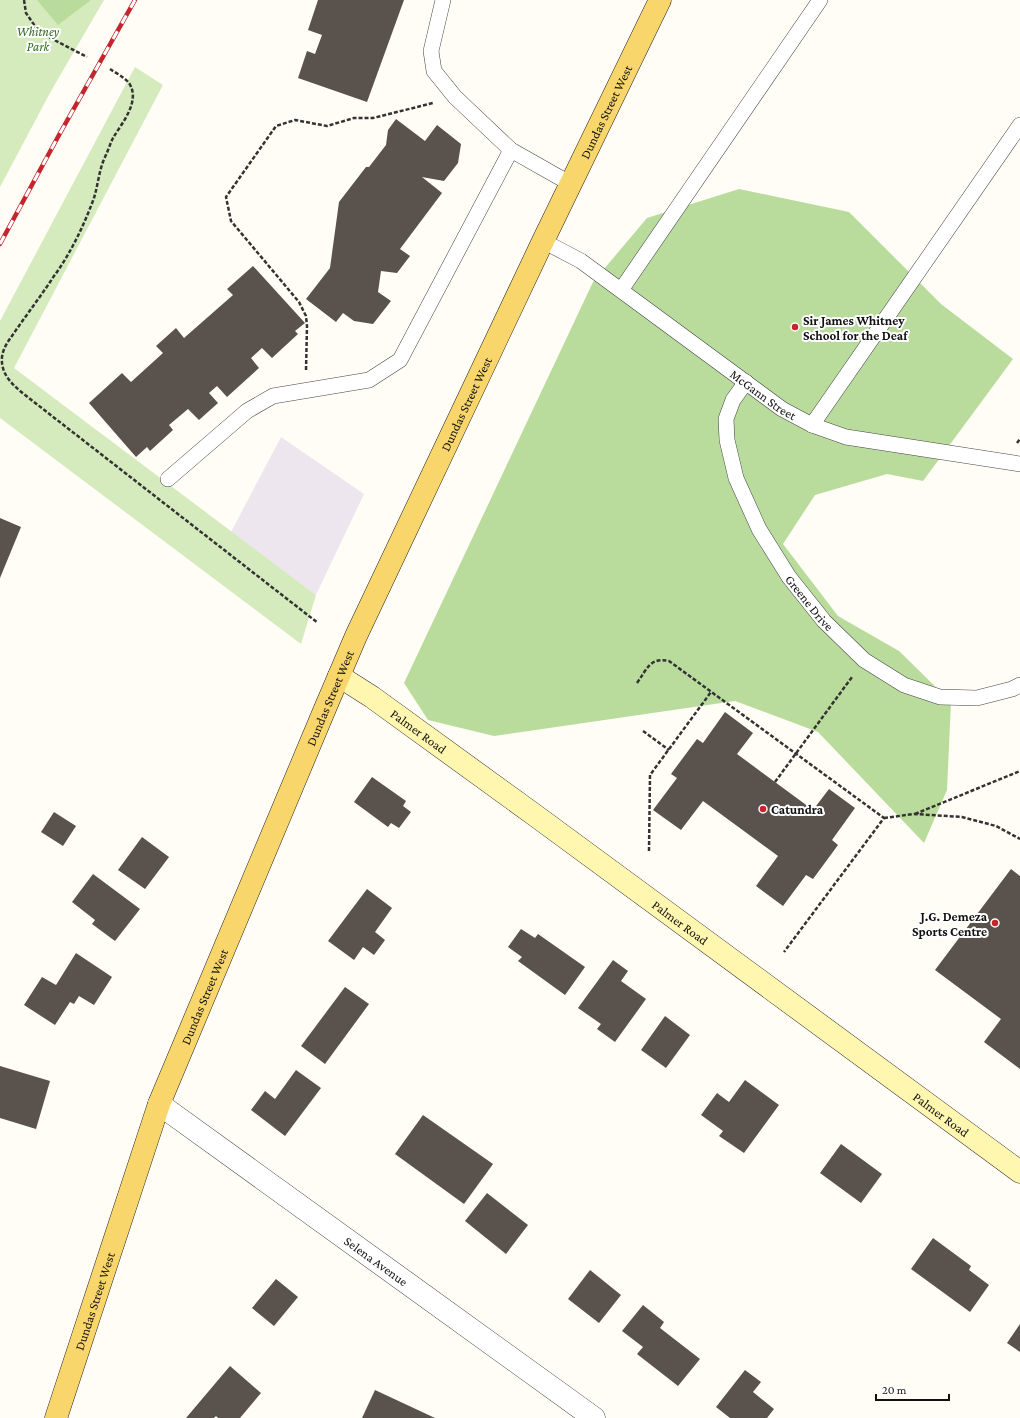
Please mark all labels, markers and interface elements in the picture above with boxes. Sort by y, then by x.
park label: Whitney Park [17,24,60,54]
street label: Dundas Street West [577,62,635,161]
place label: Sir James Whitney School for the Deaf [803,313,908,343]
marker: Sir James Whitney School for the Deaf [790,322,800,332]
street label: Dundas Street West [437,354,495,453]
street label: McGann Street [727,366,799,423]
street label: Greene Drive [783,572,837,634]
street label: Dundas Street West [303,647,357,748]
street label: Palmer Road [388,706,450,756]
place label: Catundra [771,802,824,817]
marker: Catundra [758,804,768,814]
street label: Palmer Road [650,897,711,948]
place label: J.G. Demeza Sports Centre [912,909,988,939]
marker: J.G. Demeza Sports Centre [990,918,1000,928]
street label: Dundas Street West [177,946,231,1047]
street label: Palmer Road [911,1089,972,1140]
street label: Selena Avenue [342,1233,411,1289]
street label: Dundas Street West [71,1249,118,1352]
scale bar [876,1376,949,1402]
text: 20 m [882,1383,907,1397]

